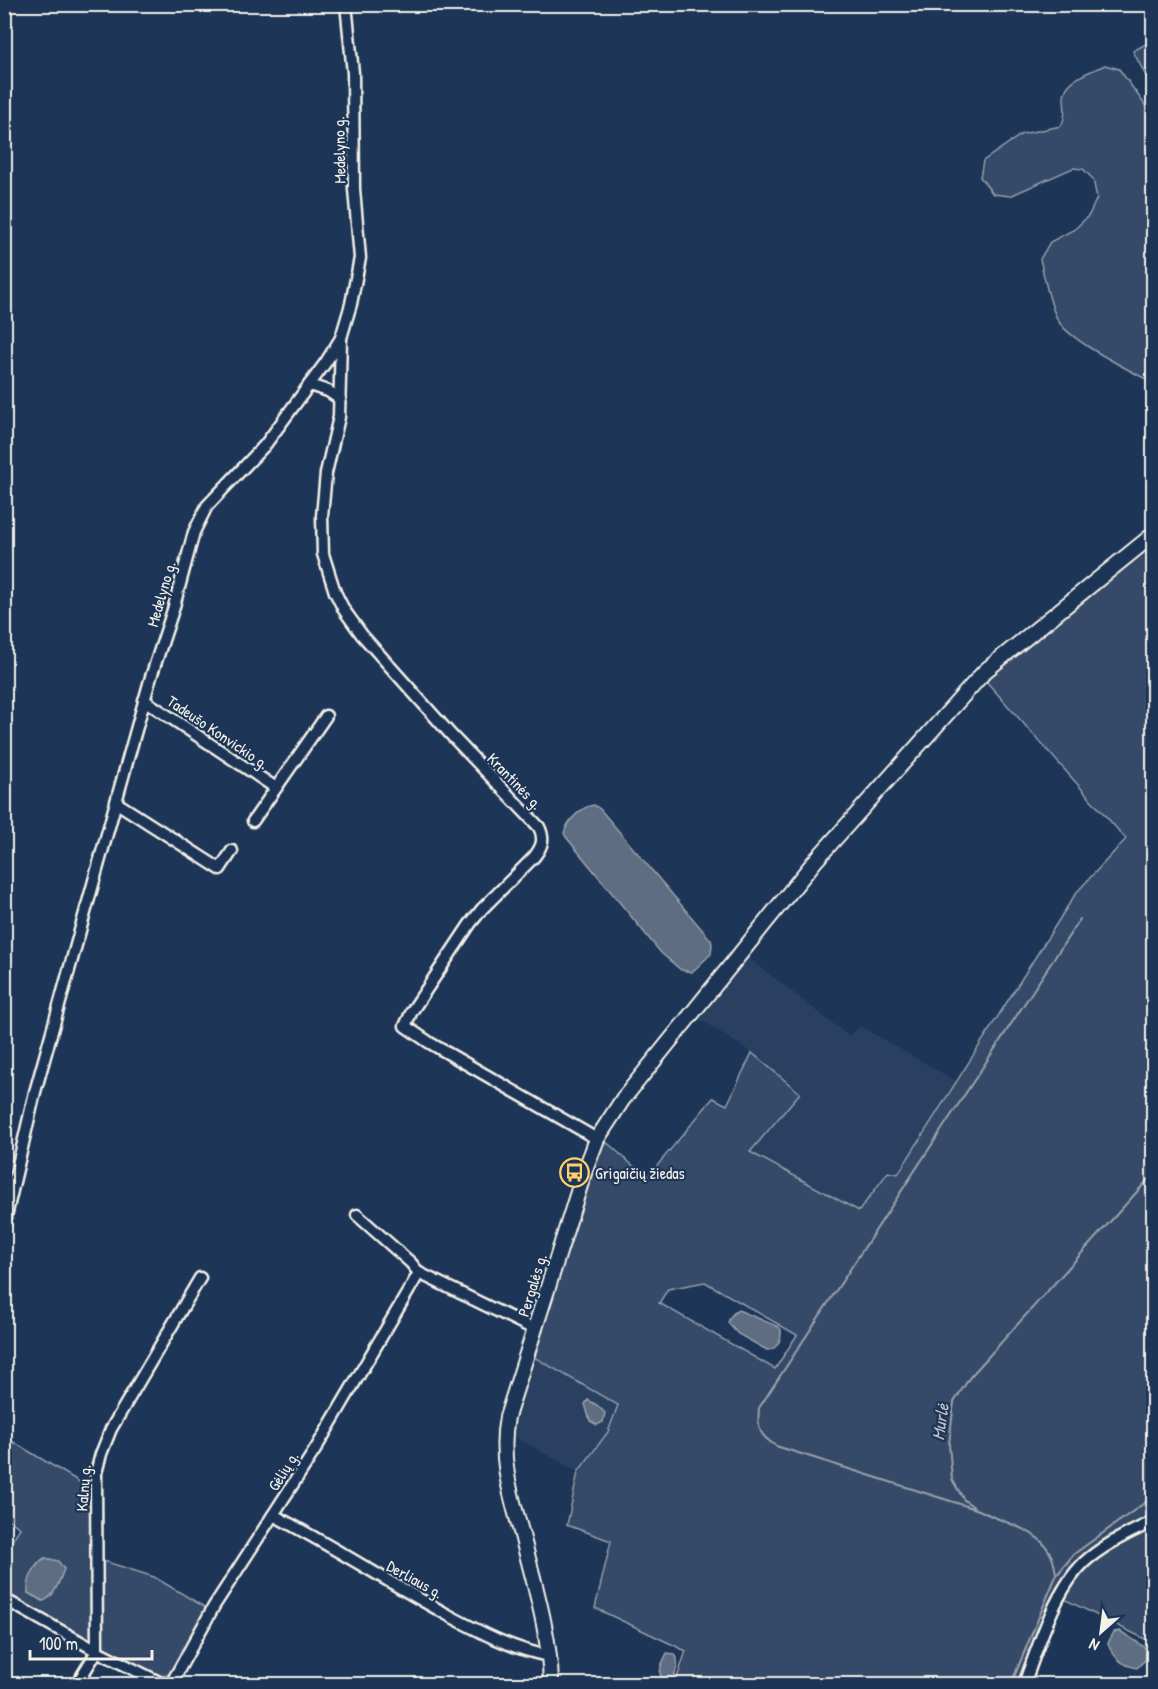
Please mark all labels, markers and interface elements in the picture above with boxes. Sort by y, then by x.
street label: Medelyno g. [327,116,351,184]
street label: Medelyno g. [141,559,181,629]
street label: Tadeušo Konvickio g. [163,690,273,774]
street label: Krantinės g. [482,748,548,814]
bus stop icon: Grigaičių žiedas [558,1157,590,1189]
place label: Grigaičių žiedas [595,1162,685,1184]
street label: Pergalės g. [512,1251,552,1319]
water label: Murlė [925,1401,955,1442]
street label: Gėlių g. [262,1447,304,1495]
street label: Kalnų g. [70,1464,96,1512]
street label: Derliaus g. [383,1555,447,1603]
north arrow [1071,1602,1131,1662]
scale bar [30,1623,152,1661]
text: 100 m [39,1631,78,1656]
text: N [1085,1633,1103,1657]

